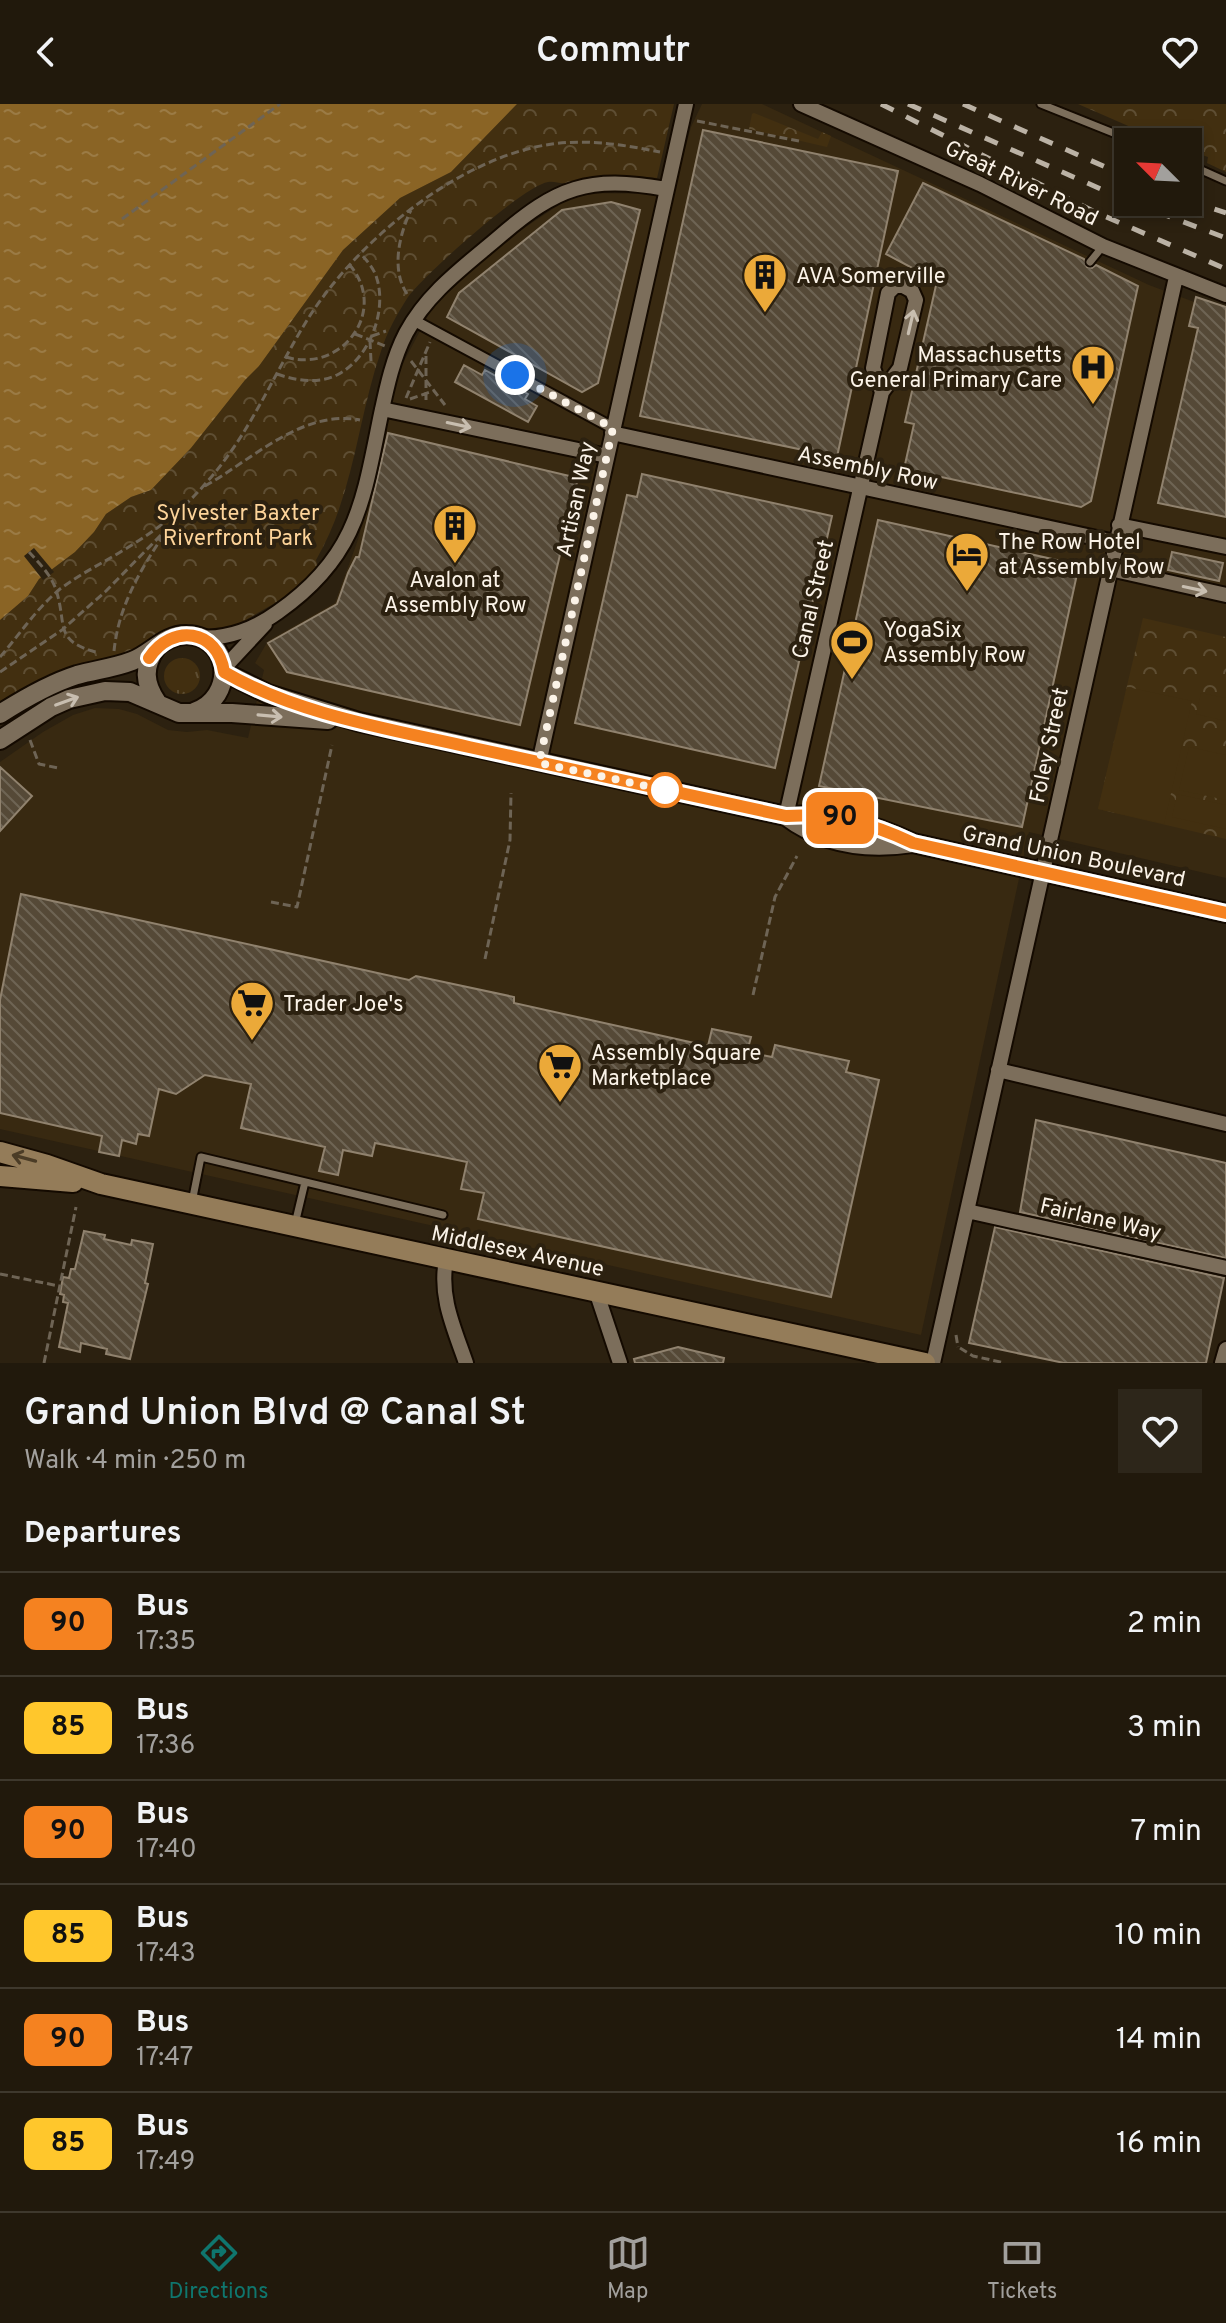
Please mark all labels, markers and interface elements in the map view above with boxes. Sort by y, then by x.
text: Commutr [536,29,690,75]
icon: back [24,30,68,74]
icon: heart [1158,30,1202,74]
north arrow [1114,128,1202,216]
map controls [1114,128,1202,216]
street label: Great River Road [940,135,1102,233]
building icon: AVA Somerville [741,251,789,314]
place label: AVA Somerville [796,264,946,291]
one-way arrow [904,309,919,335]
place label: Massachusetts General Primary Care [849,343,1062,395]
hospital icon: Massachusetts General Primary Care [1069,343,1117,406]
your location [495,355,535,395]
one-way arrow [445,418,471,433]
street label: Artisan Way [552,439,603,560]
street label: Assembly Row [795,441,940,497]
park label: Sylvester Baxter Riverfront Park [156,501,320,553]
building icon: Avalon at Assembly Row [431,502,479,565]
hotel icon: The Row Hotel at Assembly Row [943,530,991,593]
place label: The Row Hotel at Assembly Row [998,530,1165,582]
street label: Canal Street [788,537,841,662]
place label: Avalon at Assembly Row [384,568,526,620]
one-way arrow [1182,582,1208,597]
sports icon: YogaSix Assembly Row [828,618,876,681]
place label: YogaSix Assembly Row [883,618,1026,670]
street label: Foley Street [1025,685,1076,806]
one-way arrow [54,693,79,707]
one-way arrow [256,709,283,724]
unlabelled marker [648,773,682,807]
line badge: 90 [804,792,876,844]
text: 90 [822,800,858,836]
street label: Grand Union Boulevard [959,821,1188,894]
supermarket icon: Trader Joe's [228,979,276,1042]
place label: Trader Joe's [283,992,404,1019]
supermarket icon: Assembly Square Marketplace [536,1041,584,1104]
place label: Assembly Square Marketplace [591,1041,761,1093]
one-way arrow [12,1150,38,1165]
street label: Fairlane Way [1037,1193,1164,1248]
street label: Middlesex Avenue [429,1221,606,1284]
button: heart [1118,1389,1202,1473]
text: Grand Union Blvd @ Canal St [24,1390,526,1439]
text: Walk · 4 min · 250 m [24,1445,246,1478]
text: Departures [24,1516,182,1553]
text: Bus [136,1589,189,1626]
text: 90 [50,1606,86,1642]
text: 2 min [1127,1606,1202,1643]
text: 17:35 [136,1626,196,1659]
text: Bus [136,1693,189,1730]
text: 85 [51,1710,85,1746]
text: 3 min [1127,1710,1202,1747]
text: 17:36 [136,1730,195,1763]
text: Bus [136,1797,189,1834]
text: 90 [50,1814,86,1850]
text: 7 min [1131,1814,1202,1851]
text: 17:40 [136,1834,197,1867]
text: Bus [136,1901,189,1938]
text: 85 [51,1918,85,1954]
text: 10 min [1115,1918,1202,1955]
text: 17:43 [136,1938,196,1971]
text: Bus [136,2005,189,2042]
text: 90 [50,2022,86,2058]
text: 14 min [1116,2022,1202,2059]
text: 17:47 [136,2042,193,2075]
text: Bus [136,2109,189,2146]
text: 85 [51,2126,85,2162]
text: 16 min [1116,2126,1202,2163]
text: 17:49 [136,2146,195,2179]
tab: Directions [169,2231,269,2306]
tab: Map [606,2231,650,2306]
tab: Tickets [987,2231,1057,2306]

